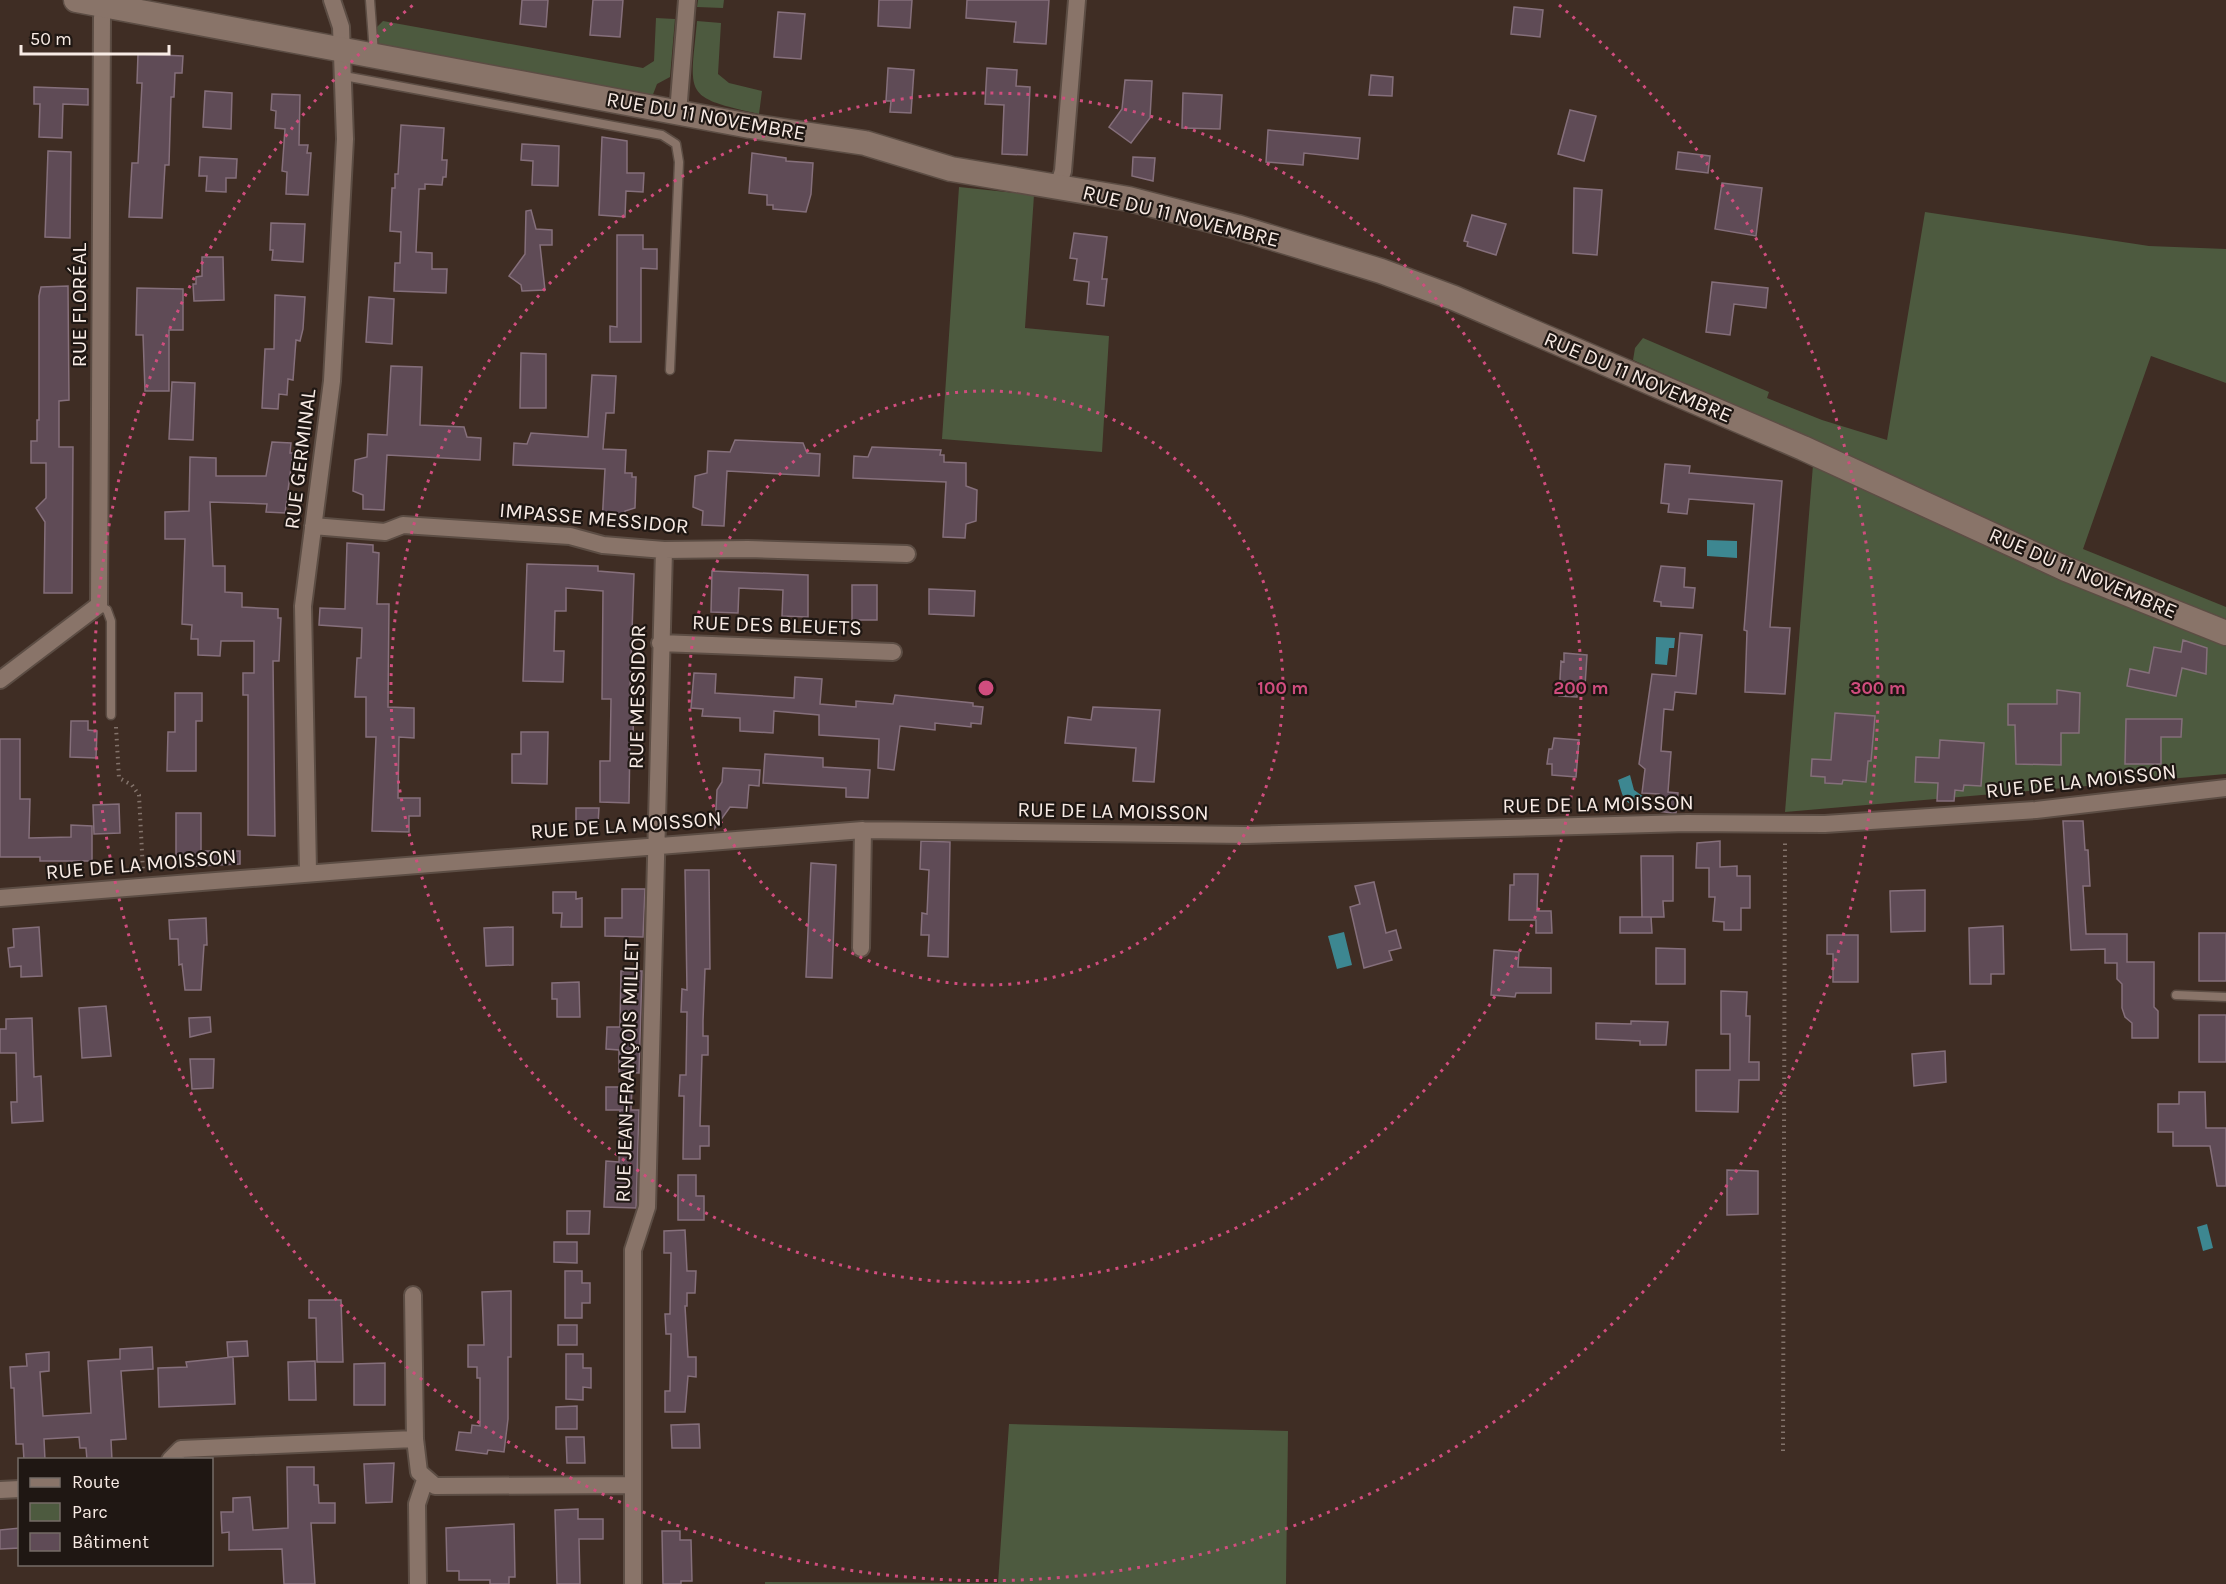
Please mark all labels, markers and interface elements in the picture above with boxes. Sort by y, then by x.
scale bar [21,18,170,56]
text: 50 m [30,28,72,50]
street label: RUE DU 11 NOVEMBRE [605,87,807,145]
street label: RUE DU 11 NOVEMBRE [1080,180,1282,252]
street label: RUE FLORÉAL [67,243,91,367]
street label: RUE DU 11 NOVEMBRE [1540,327,1736,427]
street label: RUE GERMINAL [279,387,321,531]
street label: IMPASSE MESSIDOR [498,498,690,538]
street label: RUE DU 11 NOVEMBRE [1985,523,2181,623]
street label: RUE DES BLEUETS [692,610,862,640]
street label: RUE MESSIDOR [624,625,650,769]
text: 100 m [1258,677,1308,699]
text: 200 m [1553,677,1609,699]
text: 300 m [1850,677,1906,699]
centre of rings [976,678,996,698]
street label: RUE DE LA MOISSON [1985,759,2177,803]
street label: RUE DE LA MOISSON [1502,790,1694,818]
street label: RUE DE LA MOISSON [1017,797,1209,825]
street label: RUE DE LA MOISSON [530,806,722,844]
street label: RUE DE LA MOISSON [45,844,237,884]
street label: RUE JEAN-FRANÇOIS MILLET [610,939,644,1203]
legend [18,1458,213,1566]
text: Route [72,1471,120,1493]
text: Parc [72,1501,108,1523]
text: Bâtiment [72,1531,149,1553]

